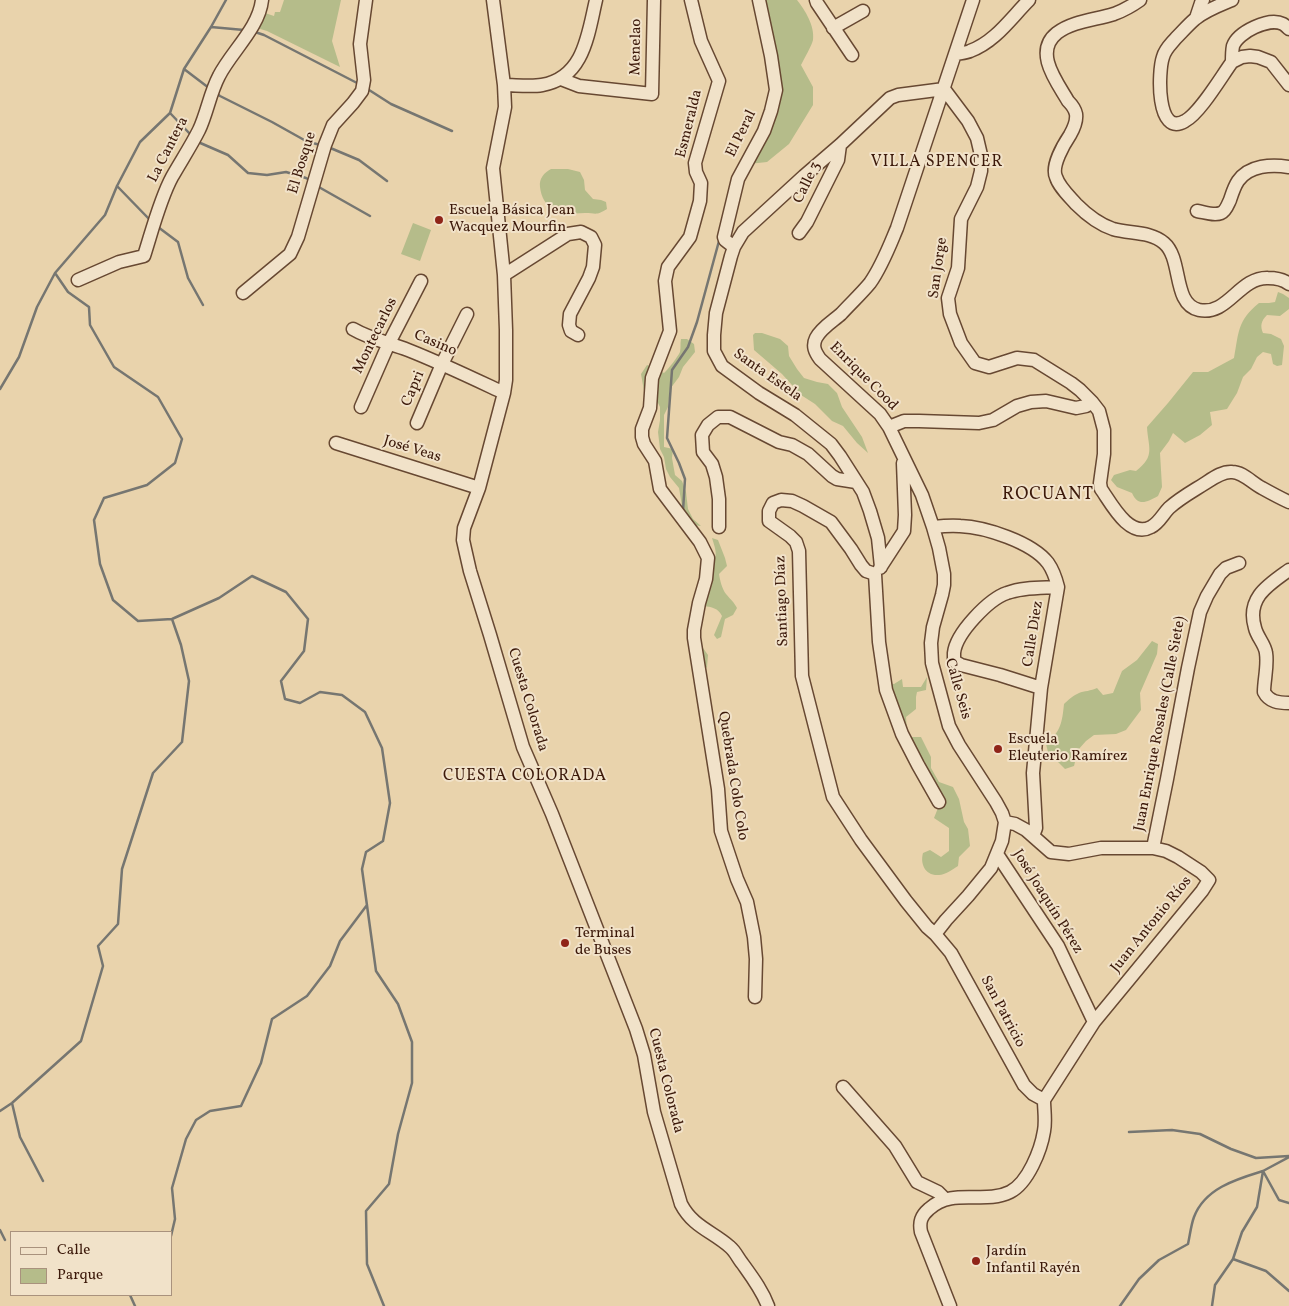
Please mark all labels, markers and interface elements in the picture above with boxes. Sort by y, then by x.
street label: Menelao [628,18,646,76]
street label: Esmeralda [673,88,707,160]
street label: El Peral [723,107,761,161]
street label: La Cantera [145,114,193,186]
street label: El Bosque [285,130,321,196]
district label: VILLA SPENCER [869,153,1005,173]
street label: Calle 3 [790,159,826,207]
place label: Escuela Básica Jean Wacquez Mourfin [449,202,575,237]
marker: Escuela Básica Jean Wacquez Mourfin [433,214,445,226]
street label: San Jorge [926,236,952,300]
street label: Montecarlos [350,295,402,377]
street label: Casino [411,327,459,361]
street label: Enrique Cood [825,339,901,415]
street label: Santa Estela [729,346,805,406]
street label: Capri [399,369,429,409]
street label: José Veas [381,433,443,467]
district label: ROCUANT [1001,485,1095,507]
street label: Santiago Díaz [772,555,794,647]
street label: Calle Diez [1020,600,1048,668]
street label: Juan Enrique Rosales (Calle Siete) [1131,615,1191,833]
street label: Cuesta Colorada [503,646,551,754]
street label: Calle Seis [940,656,974,722]
street label: Quebrada Colo Colo [713,710,751,842]
place label: Escuela Eleuterio Ramírez [1008,731,1128,766]
marker: Escuela Eleuterio Ramírez [992,743,1004,755]
district label: CUESTA COLORADA [441,767,609,787]
street label: José Joaquín Pérez [1008,847,1086,957]
street label: Juan Antonio Ríos [1108,873,1196,977]
place label: Terminal de Buses [575,925,635,960]
marker: Terminal de Buses [559,937,571,949]
street label: San Patricio [976,973,1028,1051]
street label: Cuesta Colorada [643,1027,687,1135]
legend [10,1231,172,1296]
text: Calle [57,1240,90,1261]
place label: Jardín Infantil Rayén [986,1243,1080,1278]
marker: Jardín Infantil Rayén [970,1255,982,1267]
text: Parque [57,1265,103,1286]

